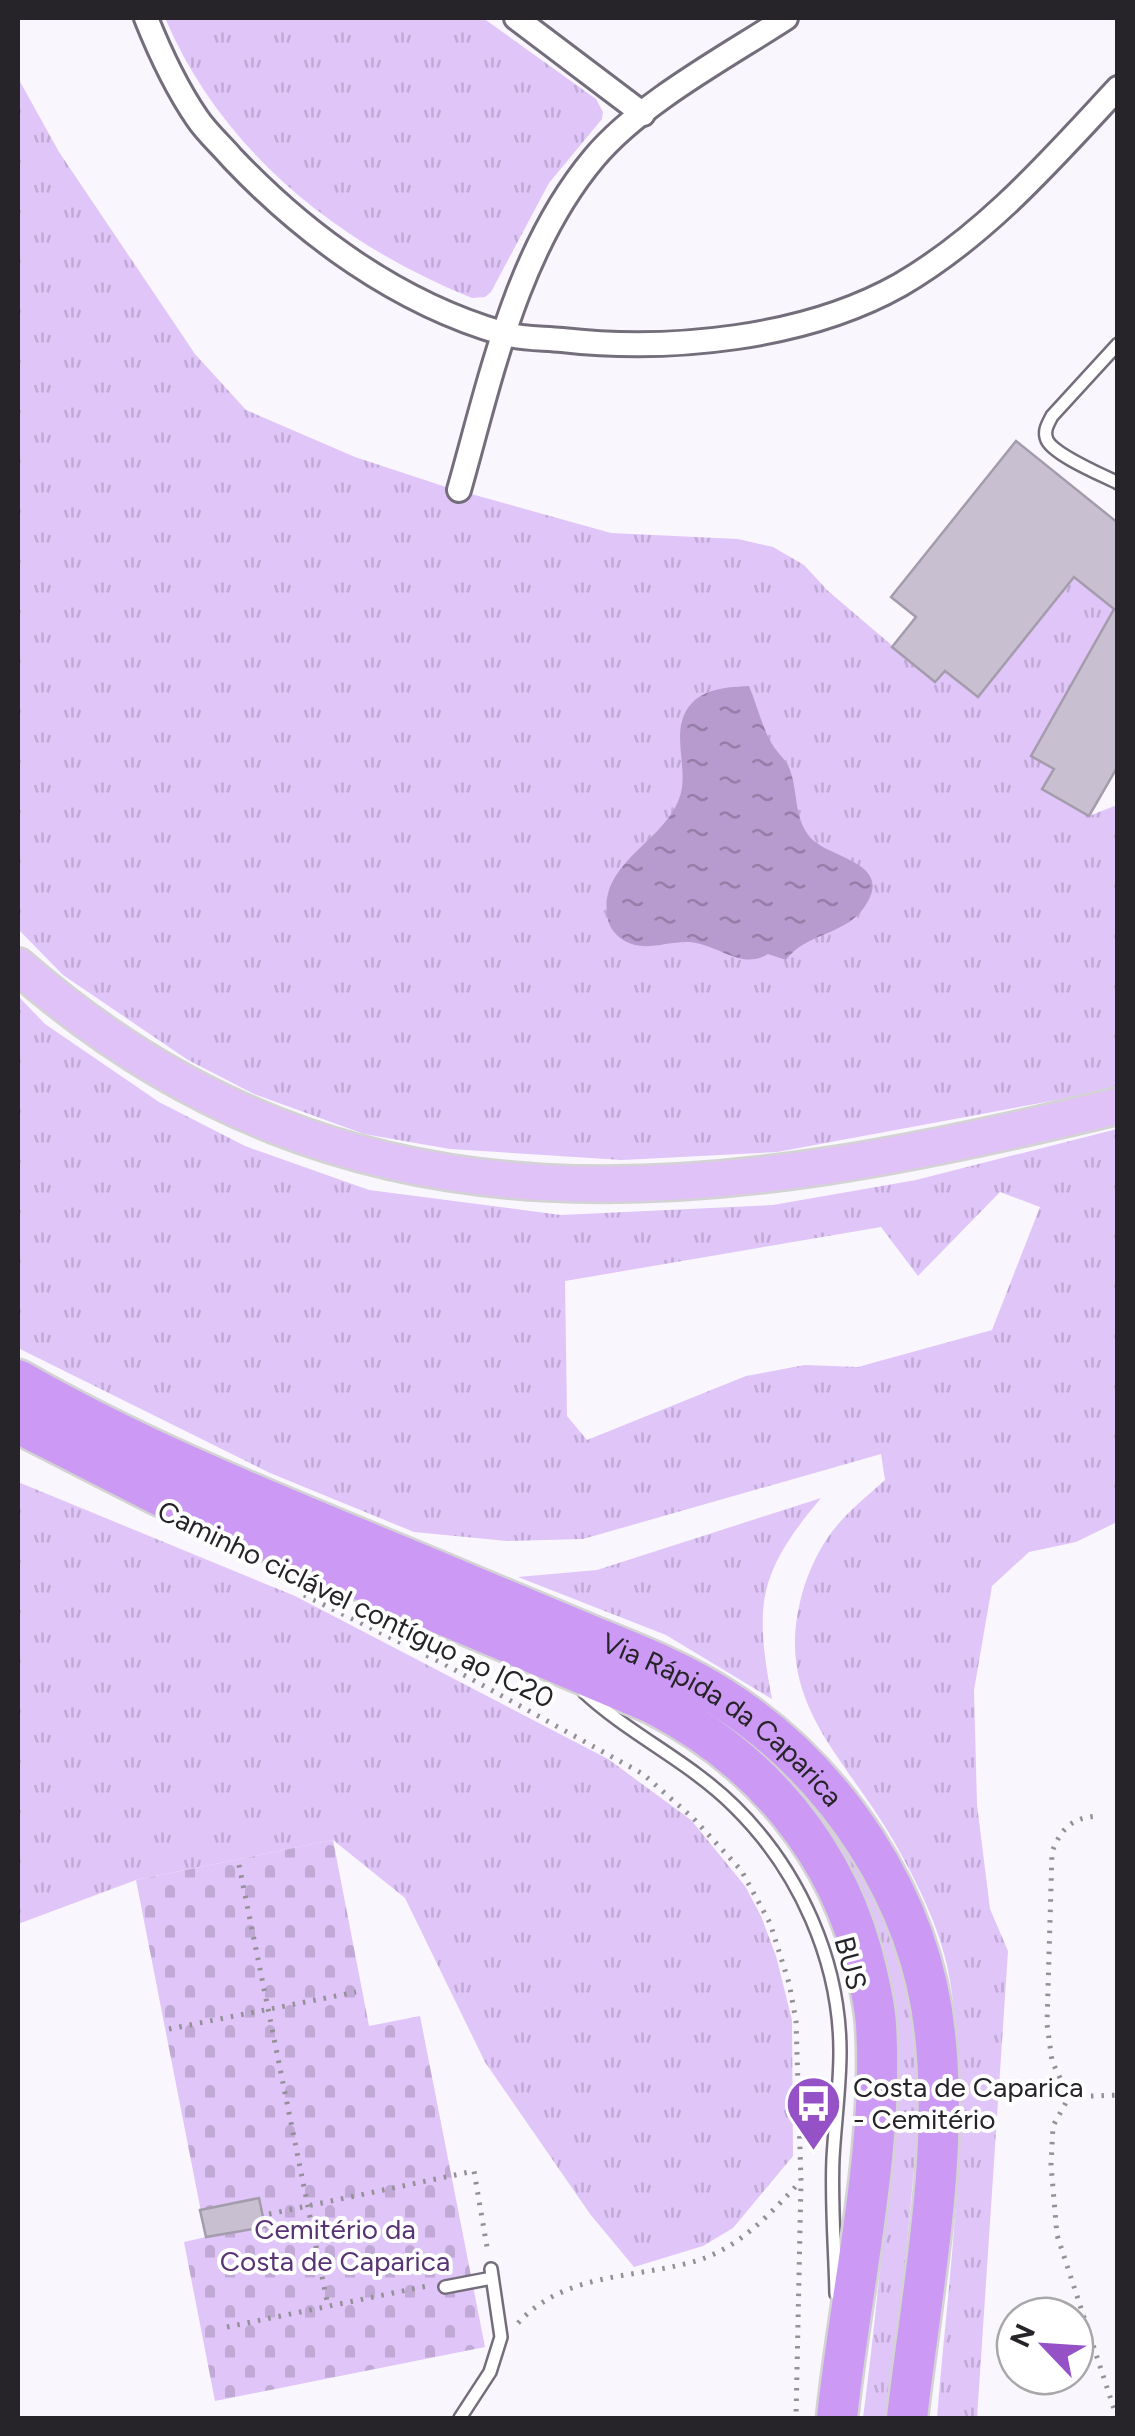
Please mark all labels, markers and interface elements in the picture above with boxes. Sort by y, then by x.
street label: Caminho ciclável contíguo ao IC20 [152,1493,560,1715]
street label: Via Rápida da Caparica [597,1625,850,1813]
street label: BUS [828,1932,874,1994]
place label: Costa de Caparica - Cemitério [853,2070,1083,2136]
bus stop icon: Costa de Caparica - Cemitério [784,2073,844,2152]
park label: Cemitério da Costa de Caparica [220,2212,450,2278]
north arrow [995,2296,1095,2396]
text: N [1002,2318,1042,2352]

